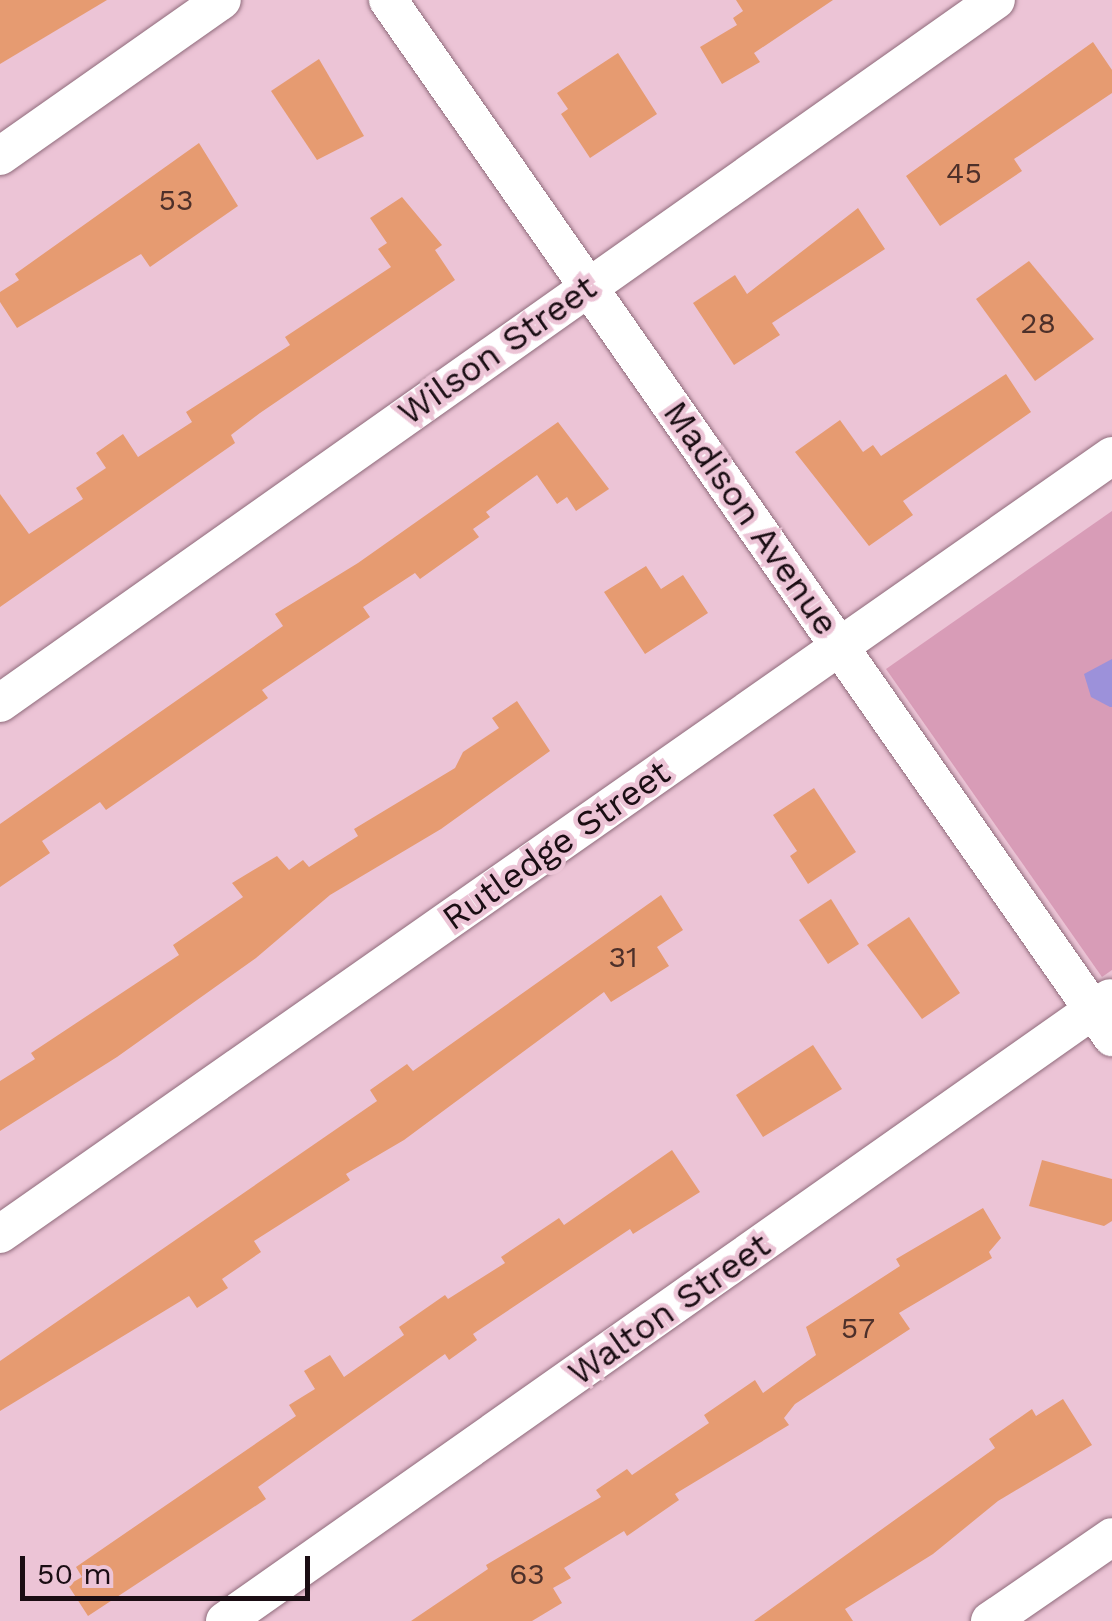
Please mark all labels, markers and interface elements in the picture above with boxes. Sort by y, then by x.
house number: 45 [946,155,982,191]
house number: 53 [159,182,193,218]
street label: Wilson Street [390,266,604,434]
house number: 28 [1020,305,1056,341]
street label: Madison Avenue [654,392,848,644]
street label: Rutledge Street [434,751,678,939]
house number: 31 [608,939,638,975]
street label: Walton Street [560,1224,778,1394]
house number: 57 [841,1310,875,1346]
scale bar [25,1536,315,1598]
text: 50 m [37,1556,112,1591]
house number: 63 [509,1556,545,1592]

